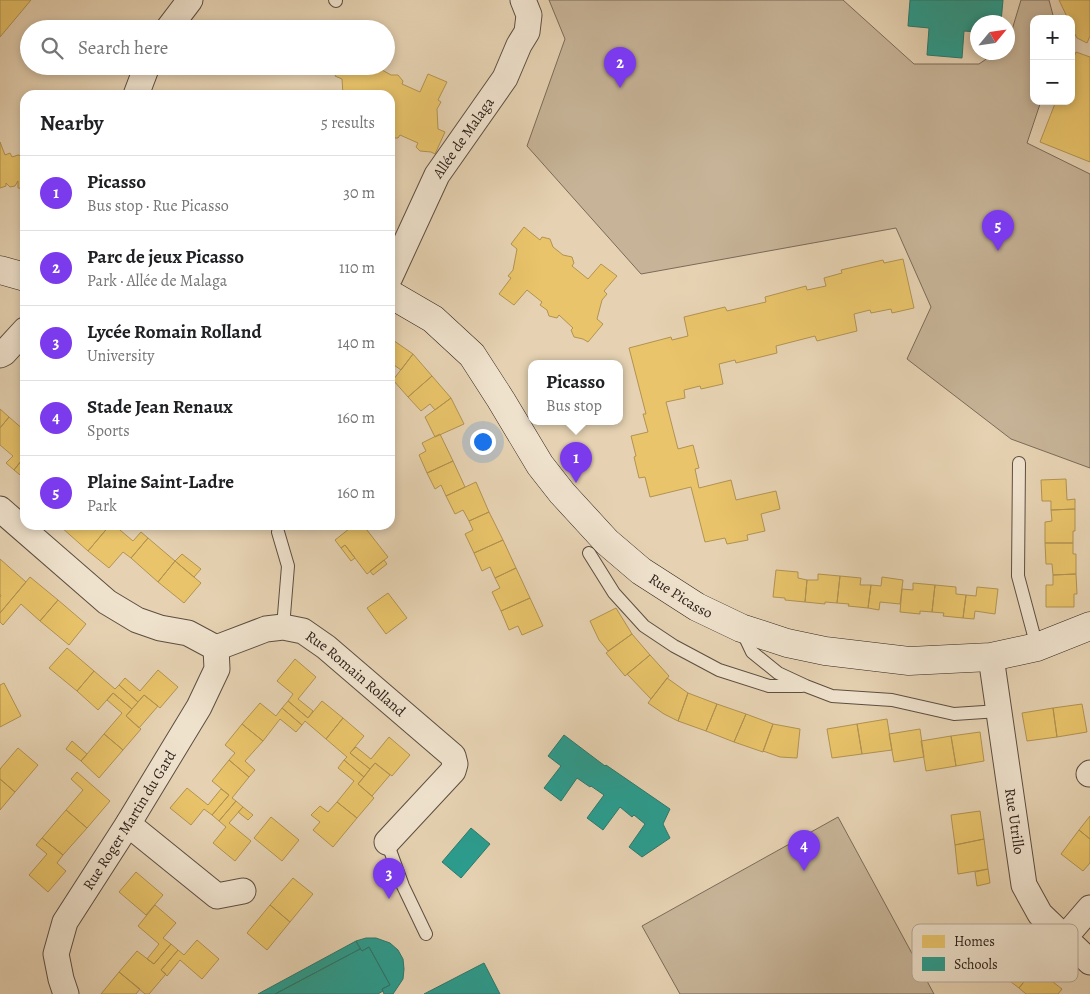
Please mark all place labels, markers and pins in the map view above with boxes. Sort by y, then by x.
pin: 2 [604,47,636,88]
pin: 5 [982,210,1014,251]
pin: 1 [560,442,592,483]
pin: 4 [788,830,820,871]
pin: 3 [373,858,405,899]

